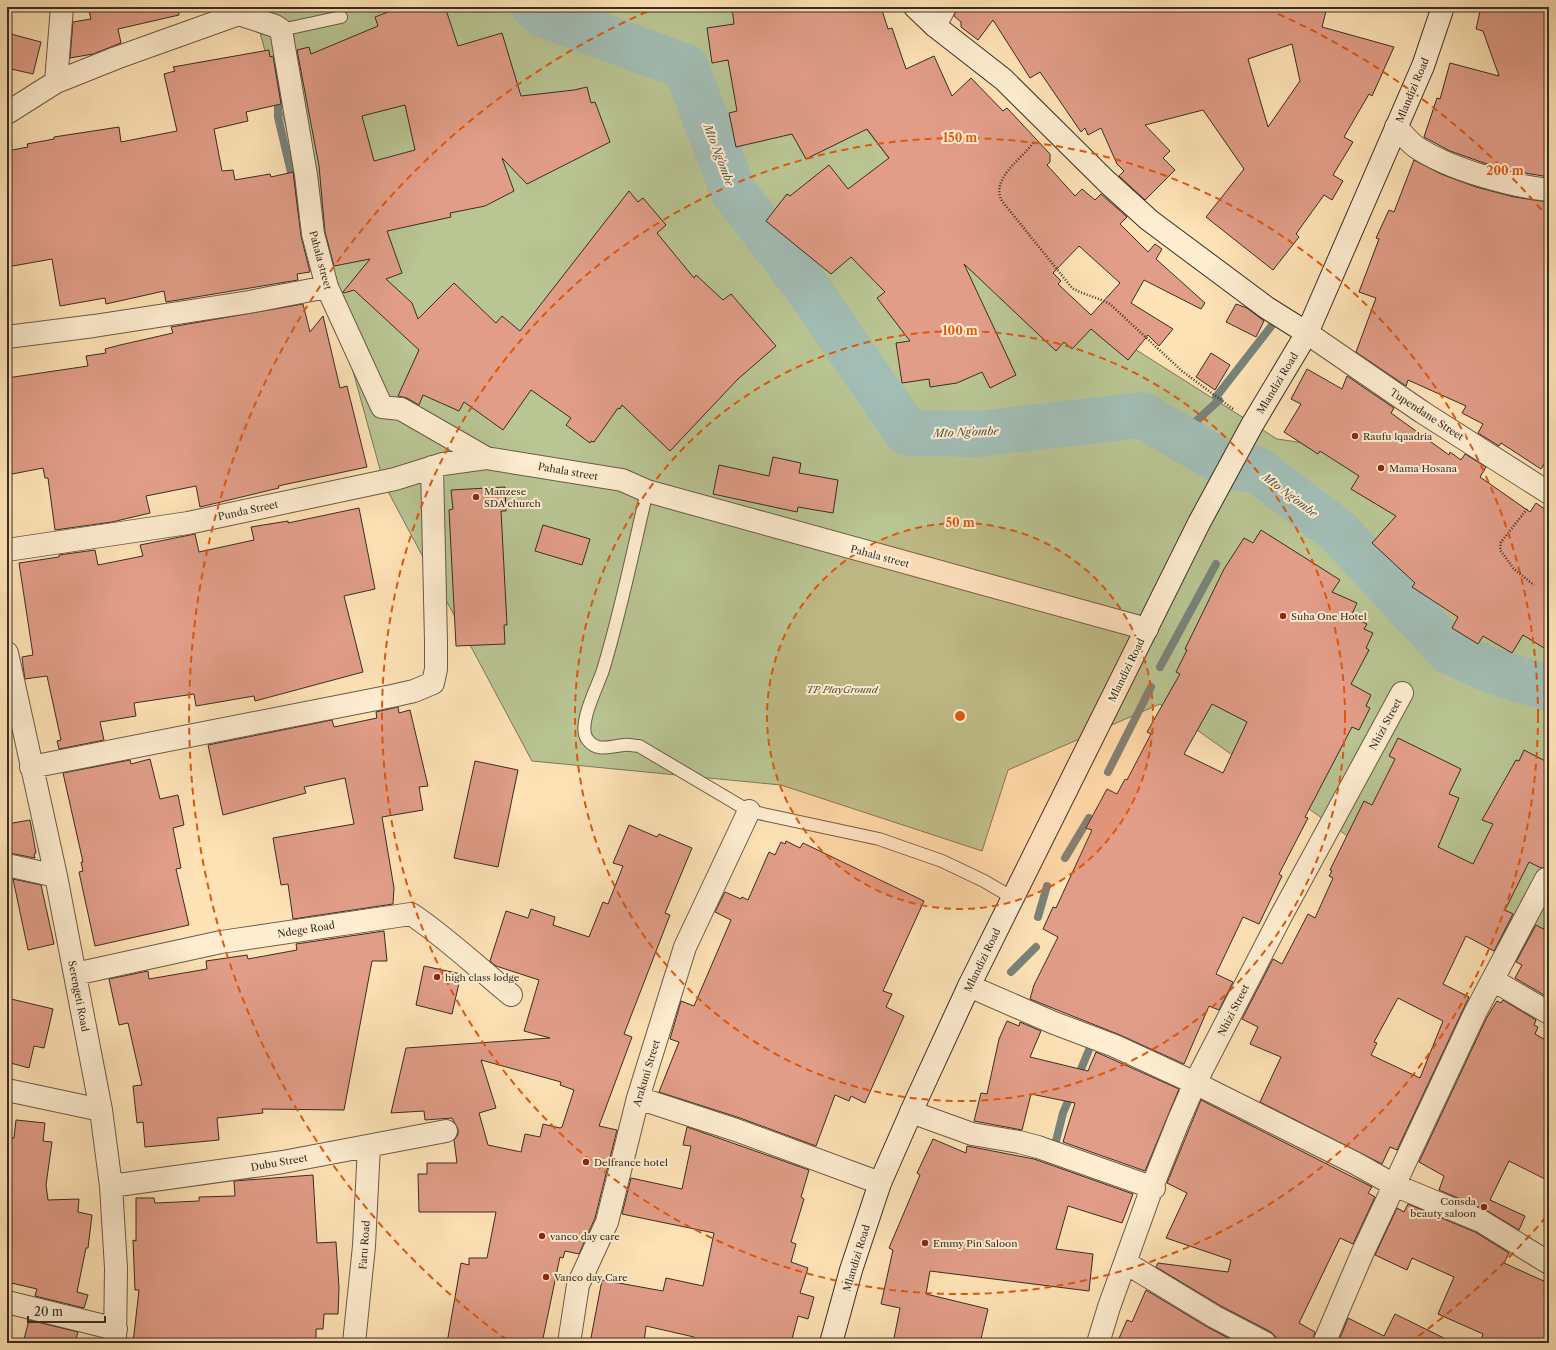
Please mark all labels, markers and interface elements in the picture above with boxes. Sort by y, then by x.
street label: Mlandizi Road [1393,56,1432,125]
water label: Mto Ng'ombe [700,120,737,189]
text: 150 m [943,130,977,145]
text: 200 m [1486,163,1524,178]
street label: Pahala street [306,229,335,292]
text: 100 m [942,323,978,338]
street label: Mlandizi Road [1254,350,1301,416]
street label: Tupendane Street [1387,386,1467,443]
water label: Mto Ng'ombe [931,424,1000,440]
place label: Raufu lqaadria [1363,430,1433,443]
marker: Raufu lqaadria [1350,431,1360,441]
street label: Pahala street [537,460,599,483]
place label: Mama Hosana [1389,462,1458,475]
marker: Mama Hosana [1376,463,1386,473]
water label: Mto Ng'ombe [1258,469,1321,521]
place label: Manzese SDA church [484,485,541,510]
marker: Manzese SDA church [471,492,481,502]
street label: Punda Street [217,498,280,523]
text: 50 m [945,515,975,530]
street label: Pahala street [849,542,911,571]
place label: Suha One Hotel [1291,610,1367,623]
marker: Suha One Hotel [1278,611,1288,621]
street label: Mlandizi Road [1105,636,1147,704]
park label: TP PlayGround [806,683,879,696]
street label: Nhizi Street [1366,696,1405,752]
centre of rings [953,709,967,723]
street label: Ndege Road [276,919,336,940]
street label: Mlandizi Road [961,926,1003,994]
street label: Serengeti Road [65,959,92,1033]
place label: high class lodge [445,971,520,984]
marker: high class lodge [432,972,442,982]
street label: Nhizi Street [1215,982,1252,1038]
street label: Arakuni Street [630,1038,663,1109]
street label: Dubu Street [250,1151,309,1174]
place label: Delfrance hotel [594,1156,668,1169]
marker: Delfrance hotel [581,1157,591,1167]
place label: Consda beauty saloon [1410,1195,1477,1220]
marker: Consda beauty saloon [1479,1202,1489,1212]
street label: Faru Road [356,1220,373,1270]
street label: Mlandizi Road [840,1223,873,1293]
place label: vanco day care [549,1230,620,1243]
marker: vanco day care [537,1231,547,1241]
place label: Emmy Pin Saloon [933,1237,1018,1250]
marker: Emmy Pin Saloon [920,1238,930,1248]
place label: Vanco day Care [553,1271,628,1284]
marker: Vanco day Care [541,1272,551,1282]
scale bar [28,1298,105,1324]
text: 20 m [34,1304,63,1319]

